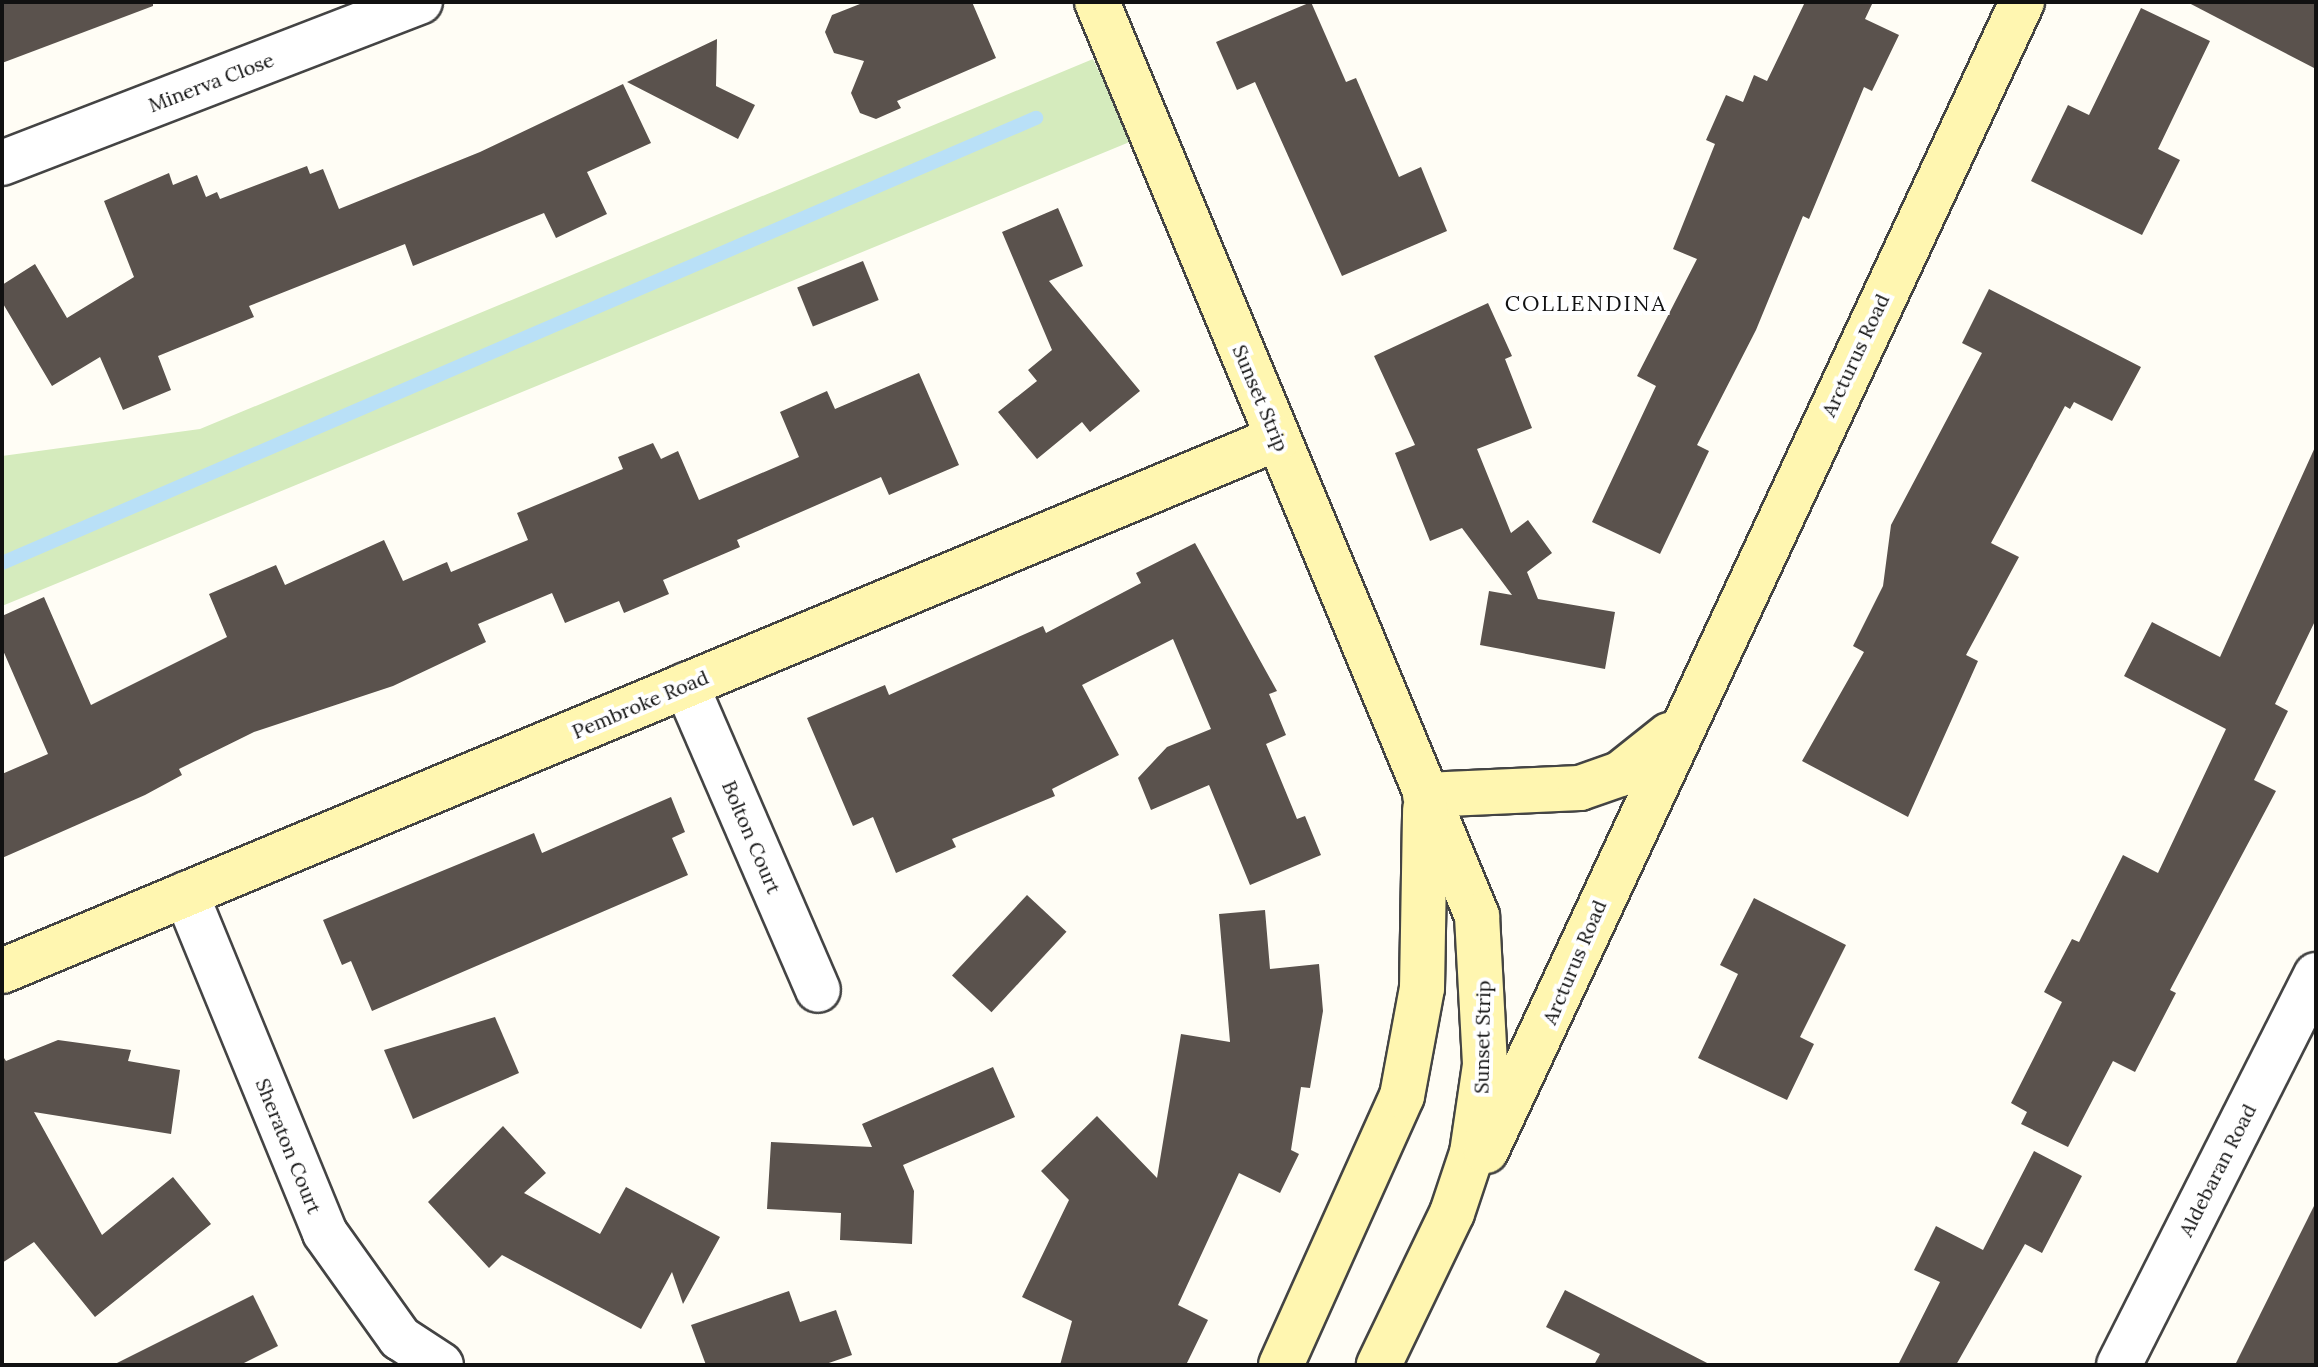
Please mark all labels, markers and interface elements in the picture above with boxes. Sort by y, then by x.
street label: Minerva Close [145,47,277,117]
street label: Arcturus Road [1816,290,1894,420]
district label: COLLENDINA [1505,291,1667,317]
street label: Sunset Strip [1228,341,1294,455]
street label: Pembroke Road [568,665,712,743]
street label: Bolton Court [717,777,787,897]
street label: Arcturus Road [1537,896,1611,1028]
street label: Sunset Strip [1469,980,1495,1094]
street label: Sheraton Court [251,1075,327,1217]
street label: Aldebaran Road [2173,1100,2261,1240]

